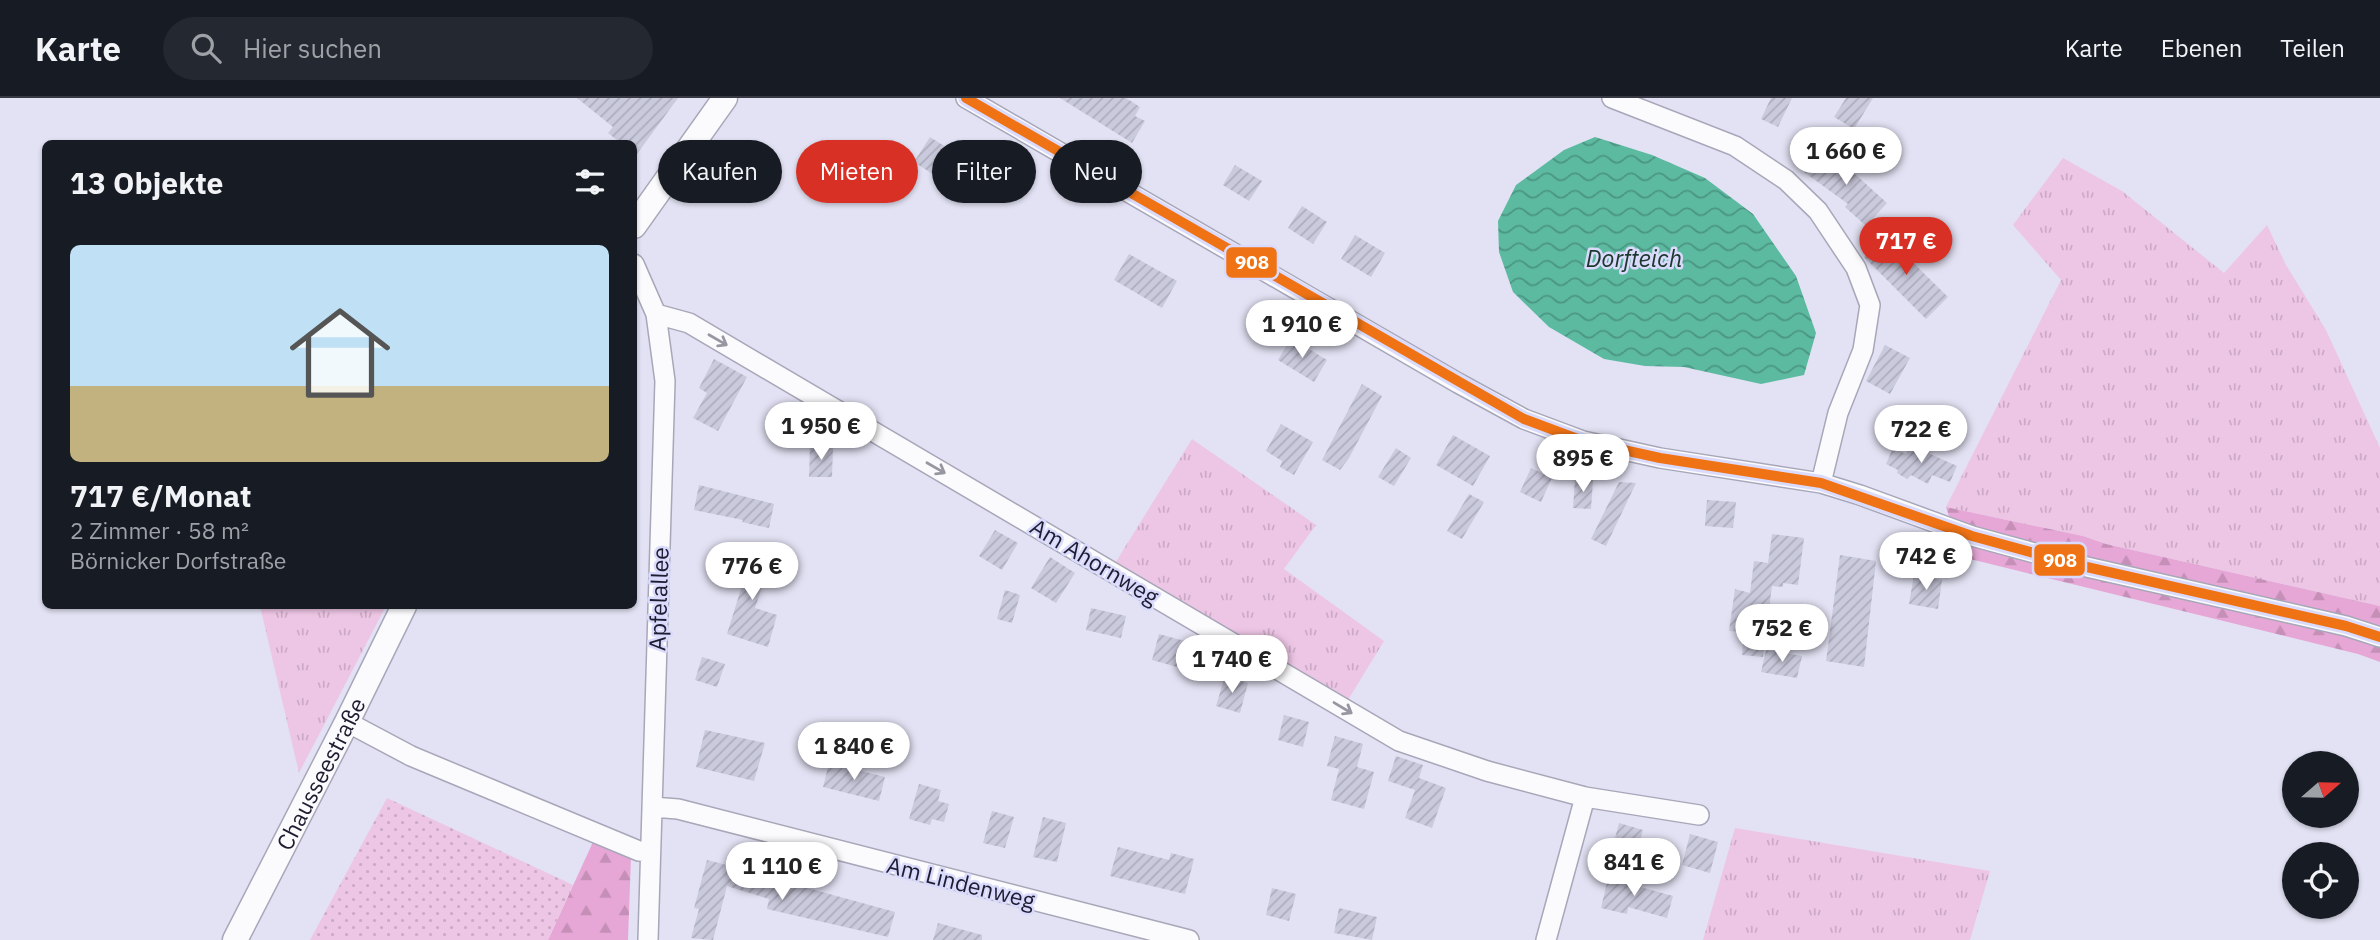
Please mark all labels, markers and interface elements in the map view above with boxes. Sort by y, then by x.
search box [163,17,653,80]
text: Karte [35,27,121,70]
icon: search [187,29,225,67]
text: Hier suchen [243,31,382,65]
text: Karte [2065,32,2123,64]
text: Ebenen [2161,32,2242,64]
text: Teilen [2280,32,2345,64]
pin: 1 660 € [1781,127,1911,187]
text: 1 660 € [1806,135,1886,165]
chip: Kaufen [658,140,782,203]
chip: Mieten [796,140,918,203]
chip: Filter [932,140,1036,203]
chip: Neu [1050,140,1142,203]
text: 13 Objekte [70,163,223,202]
icon: filters [571,163,609,201]
pin: 717 € [1857,218,1955,277]
text: 717 € [1875,225,1937,255]
water label: Dorfteich [1586,242,1682,274]
line badge: 908 [1225,246,1278,279]
text: 908 [1235,250,1269,274]
icon: home [277,290,403,416]
pin: 1 910 € [1237,300,1367,360]
text: 1 910 € [1262,308,1342,338]
one-way arrow [708,334,728,348]
pin: 1 950 € [756,402,886,462]
pin: 722 € [1872,406,1970,465]
text: 1 950 € [781,410,861,440]
text: 722 € [1890,413,1952,443]
pin: 895 € [1534,434,1632,494]
text: 895 € [1552,442,1614,472]
one-way arrow [926,461,946,475]
text: 717 €/Monat [70,476,251,515]
street label: Am Ahornweg [1025,511,1165,611]
text: 2 Zimmer · 58 m² [70,515,249,545]
pin: 742 € [1877,532,1975,592]
text: 742 € [1895,540,1957,570]
pin: 776 € [703,542,801,602]
line badge: 908 [2033,543,2086,577]
text: Börnicker Dorfstraße [70,545,286,575]
street label: Apfelallee [641,546,675,652]
text: 908 [2043,548,2077,572]
text: 776 € [721,550,783,580]
pin: 752 € [1733,604,1831,664]
text: 752 € [1751,612,1813,642]
pin: 1 740 € [1167,636,1297,695]
text: 1 740 € [1192,643,1272,673]
street label: Chausseestraße [269,692,372,855]
one-way arrow [1333,701,1353,715]
pin: 1 840 € [789,722,919,782]
text: 1 840 € [814,730,894,760]
north arrow [2282,751,2359,828]
map controls [2282,751,2359,919]
pin: 841 € [1585,838,1683,898]
pin: 1 110 € [717,842,847,902]
button: locate [2282,842,2359,919]
text: 841 € [1603,846,1665,876]
street label: Am Lindenweg [884,849,1038,915]
text: 1 110 € [742,850,822,880]

